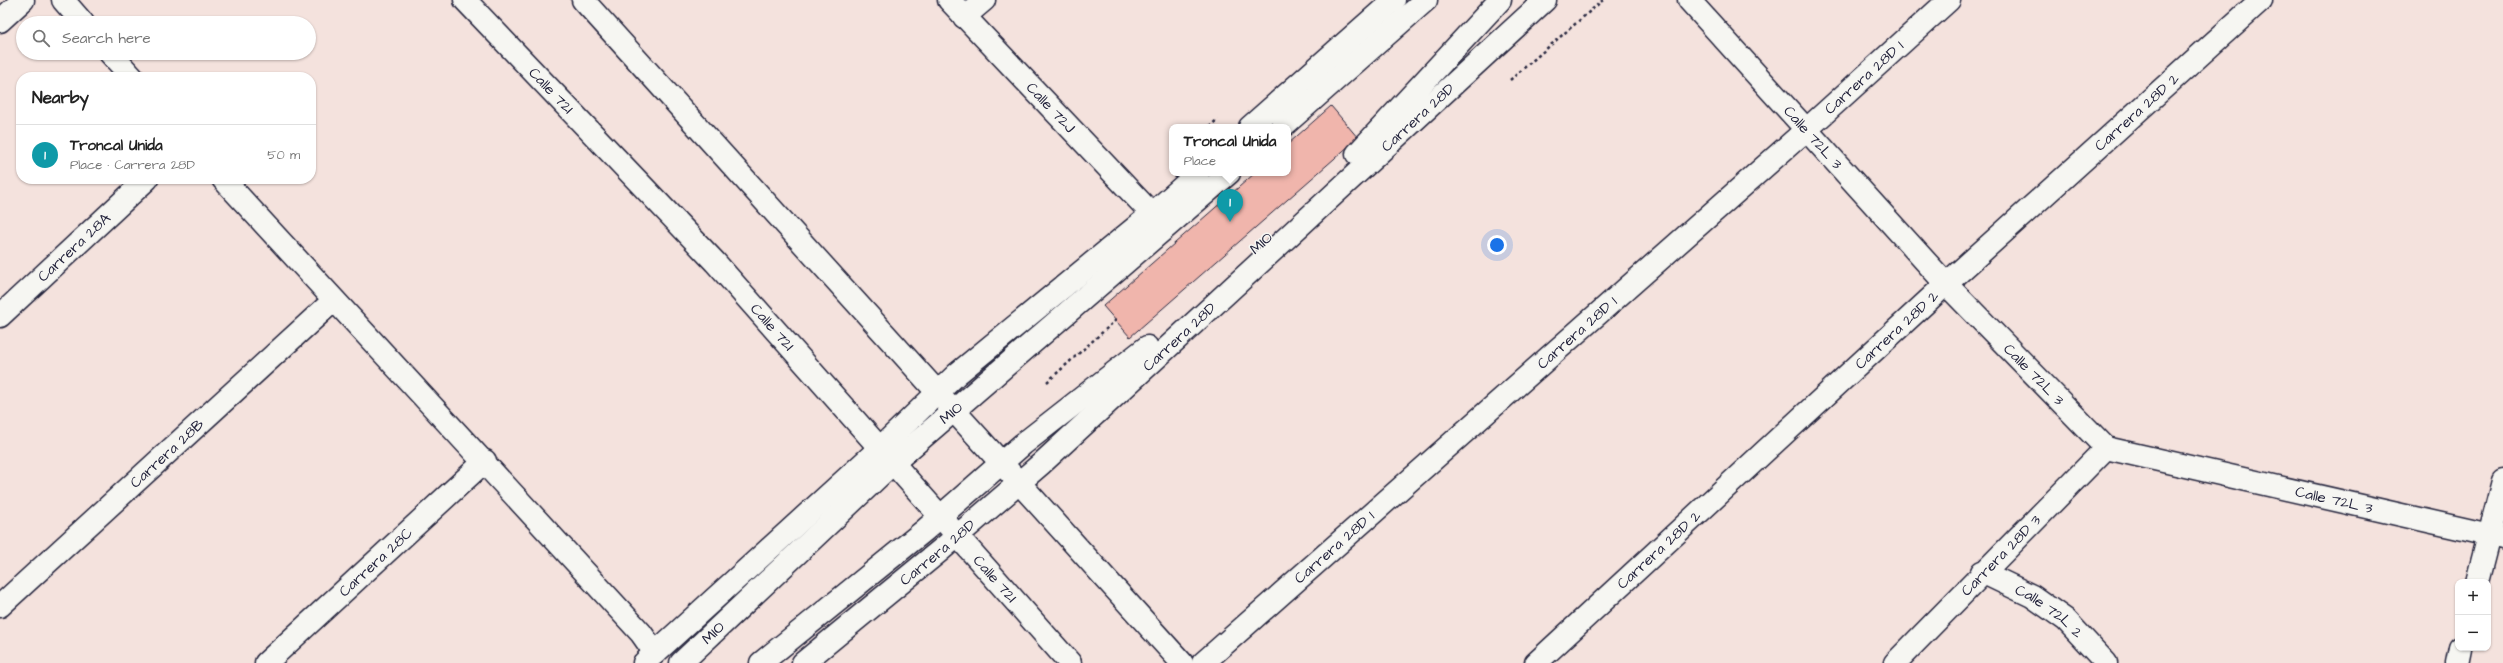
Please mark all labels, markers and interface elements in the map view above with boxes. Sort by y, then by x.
search box [16,16,316,60]
icon: search [30,27,52,49]
text: Search here [62,28,151,49]
street label: Carrera 28D 1 [1820,36,1909,119]
street label: Calle 72I [524,63,578,119]
street label: Carrera 28D 2 [2090,68,2184,156]
street label: Calle 72J [1021,78,1080,138]
street label: Carrera 28D [1377,78,1459,157]
text: Nearby [32,86,89,110]
street label: Calle 72L 3 [1778,101,1847,174]
popup [1169,124,1291,176]
text: Troncal Unida [1184,131,1276,152]
text: Troncal Unida [70,135,163,156]
text: 1 [44,146,46,164]
text: 50 m [267,146,300,164]
text: Place [1184,152,1216,170]
text: Place · Carrera 28D [70,156,195,174]
pin: 1 [1217,189,1243,222]
street label: Carrera 28A [33,208,116,287]
street label: MIO [1245,227,1278,259]
your location [1487,235,1507,255]
street label: Carrera 28D 2 [1850,286,1944,374]
street label: Carrera 28D 1 [1532,292,1622,374]
street label: Carrera 28D [1138,298,1221,376]
street label: Calle 72I [745,299,799,356]
street label: Calle 72L 3 [1999,339,2069,410]
street label: MIO [935,397,968,429]
street label: Carrera 28B [125,414,209,493]
street label: Calle 72L 3 [2293,481,2375,519]
street label: Carrera 28D 1 [1290,506,1379,589]
street label: Carrera 28D 2 [1612,506,1706,594]
street label: Carrera 28D 3 [1956,510,2046,601]
street label: Carrera 28D [895,515,980,591]
street label: Carrera 28C [334,523,418,602]
street label: Calle 72I [968,551,1022,607]
street label: Calle 72L 2 [2012,579,2088,643]
map controls [2455,579,2491,651]
button: + [2455,579,2491,615]
button: − [2455,615,2491,651]
street label: MIO [697,617,730,649]

